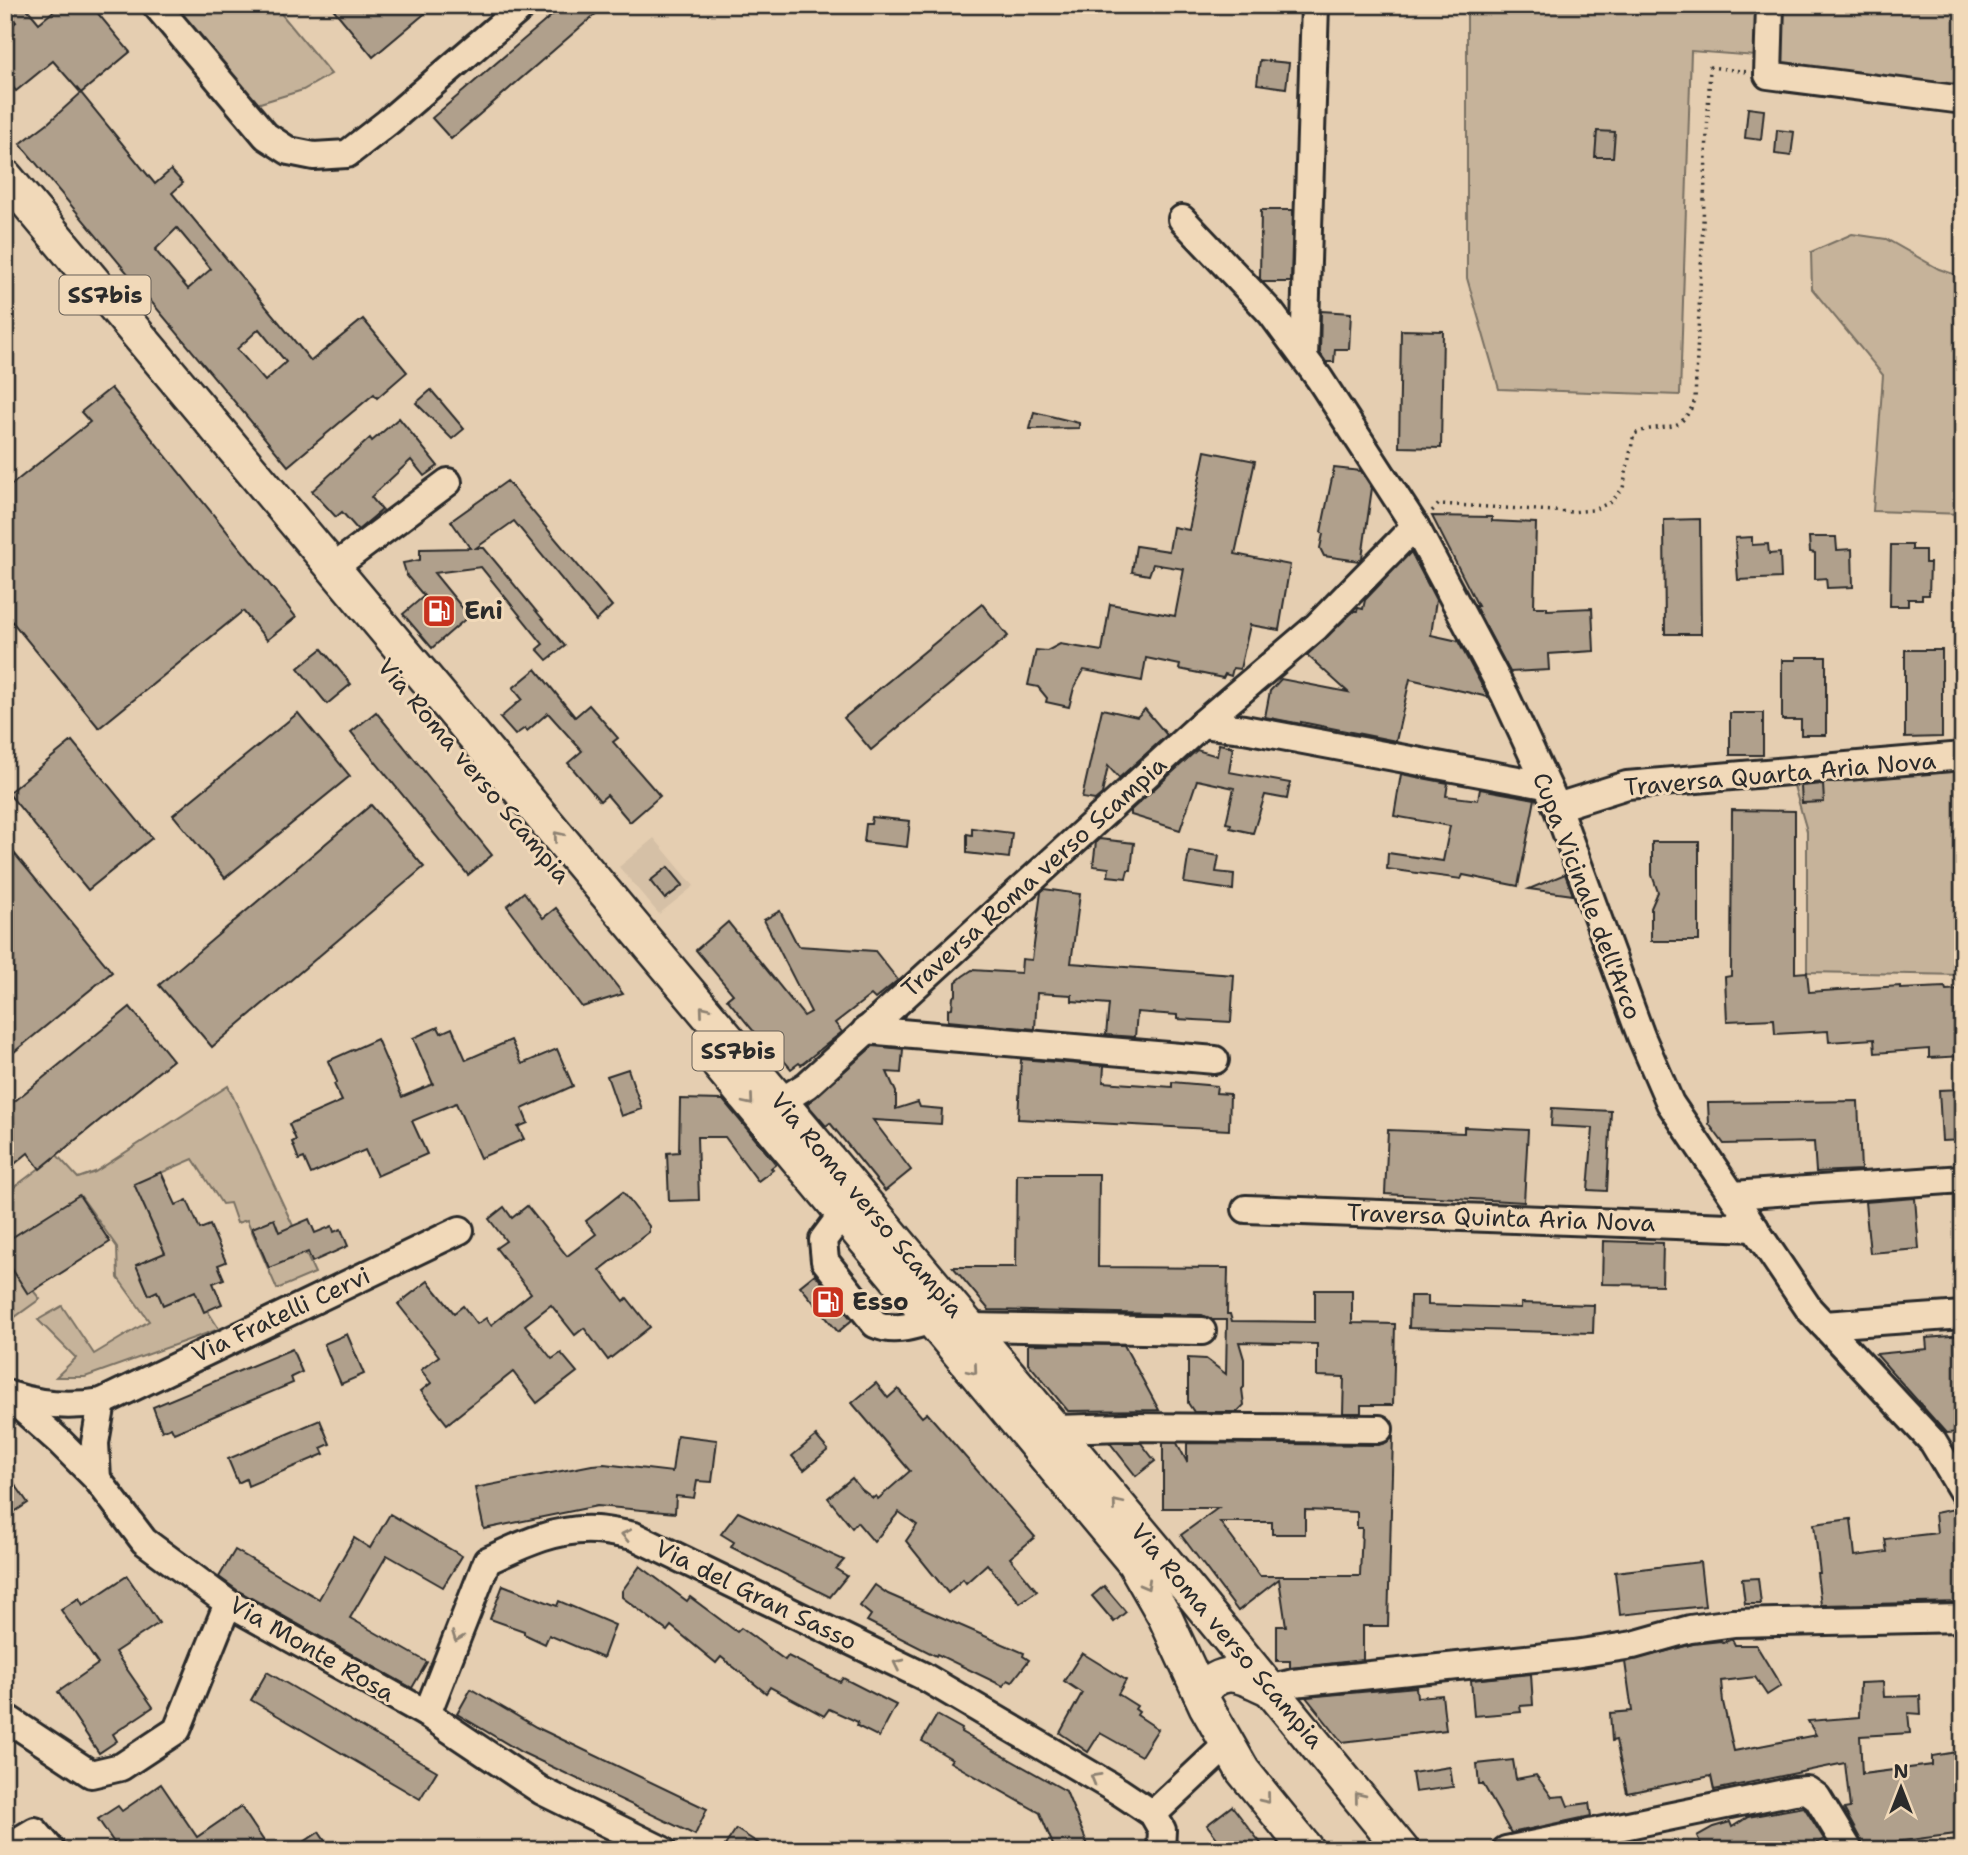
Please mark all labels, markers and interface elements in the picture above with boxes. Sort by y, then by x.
road number: SS7bis [60,276,150,314]
fuel station icon: Eni [420,592,458,630]
place label: Eni [464,595,503,627]
street label: Via Roma verso Scampia [370,652,578,890]
street label: Traversa Quarta Aria Nova [1623,744,1937,804]
street label: Traversa Roma verso Scampia [895,749,1173,1005]
street label: Cupa Vicinale dell'Arco [1525,768,1649,1024]
one-way arrow [554,831,566,844]
one-way arrow [700,1006,712,1019]
road number: SS7bis [692,1032,784,1070]
street label: Via Roma verso Scampia [763,1086,971,1324]
one-way arrow [741,1092,753,1105]
street label: Traversa Quinta Aria Nova [1346,1197,1656,1239]
street label: Via Fratelli Cervi [187,1260,375,1370]
fuel station icon: Esso [809,1283,847,1321]
place label: Esso [852,1286,909,1318]
one-way arrow [965,1361,977,1374]
one-way arrow [1113,1499,1125,1512]
street label: Via Roma verso Scampia [1123,1517,1331,1755]
one-way arrow [621,1529,633,1544]
street label: Via del Gran Sasso [650,1532,862,1658]
one-way arrow [1138,1577,1151,1590]
street label: Via Monte Rosa [224,1589,400,1709]
one-way arrow [452,1630,466,1642]
one-way arrow [893,1659,905,1673]
north arrow [1867,1754,1937,1824]
text: N [1893,1759,1909,1784]
one-way arrow [1090,1773,1103,1786]
one-way arrow [1258,1791,1270,1804]
one-way arrow [1355,1792,1367,1805]

